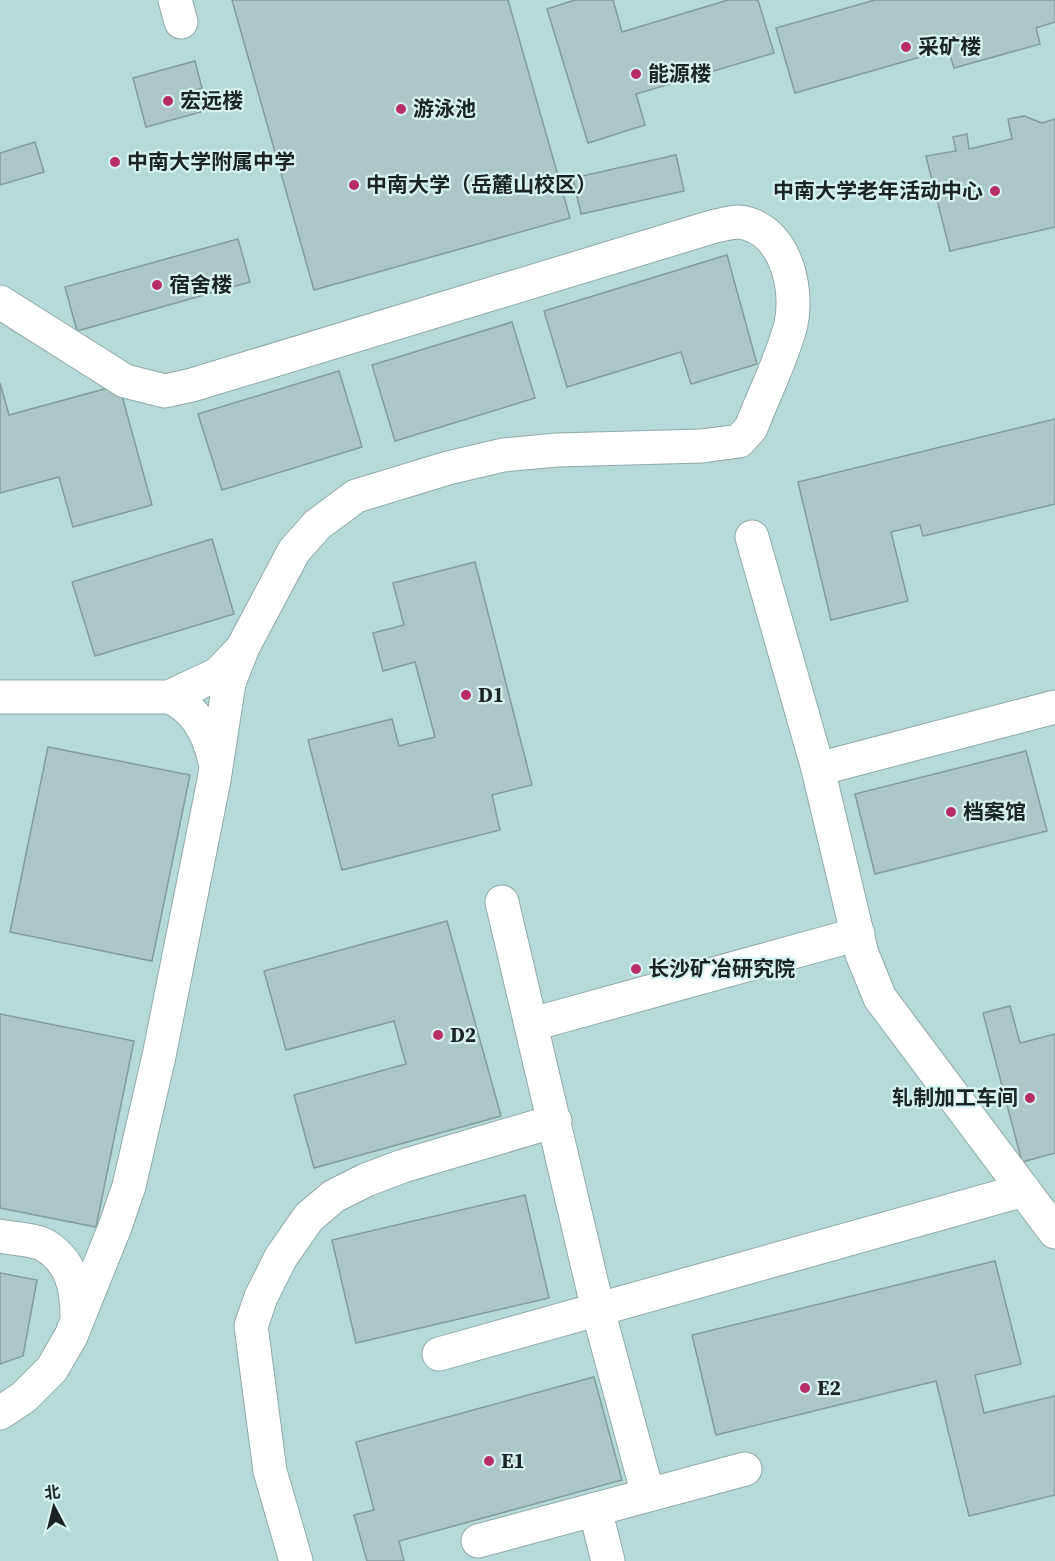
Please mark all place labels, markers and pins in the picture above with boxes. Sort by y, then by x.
place label: 采矿楼 [918,32,981,61]
marker: 采矿楼 [899,40,913,54]
place label: 能源楼 [648,59,711,88]
marker: 能源楼 [629,67,643,81]
place label: 宏远楼 [180,86,243,115]
marker: 宏远楼 [161,94,175,108]
place label: 游泳池 [413,94,476,123]
marker: 游泳池 [394,102,408,116]
place label: 中南大学附属中学 [127,147,295,176]
marker: 中南大学附属中学 [108,155,122,169]
place label: 中南大学（岳麓山校区） [366,170,597,199]
place label: 中南大学老年活动中心 [773,176,983,205]
marker: 中南大学（岳麓山校区） [347,178,361,192]
marker: 中南大学老年活动中心 [988,184,1002,198]
place label: 宿舍楼 [169,270,232,299]
marker: 宿舍楼 [150,278,164,292]
place label: D1 [478,680,504,709]
marker: D1 [459,688,473,702]
place label: 档案馆 [963,797,1026,826]
marker: 档案馆 [944,805,958,819]
place label: 长沙矿冶研究院 [648,954,795,983]
marker: 长沙矿冶研究院 [629,962,643,976]
place label: D2 [450,1020,476,1049]
marker: D2 [431,1028,445,1042]
place label: 轧制加工车间 [892,1083,1018,1112]
marker: 轧制加工车间 [1023,1091,1037,1105]
place label: E2 [817,1373,841,1402]
marker: E2 [798,1381,812,1395]
place label: E1 [501,1446,525,1475]
marker: E1 [482,1454,496,1468]

